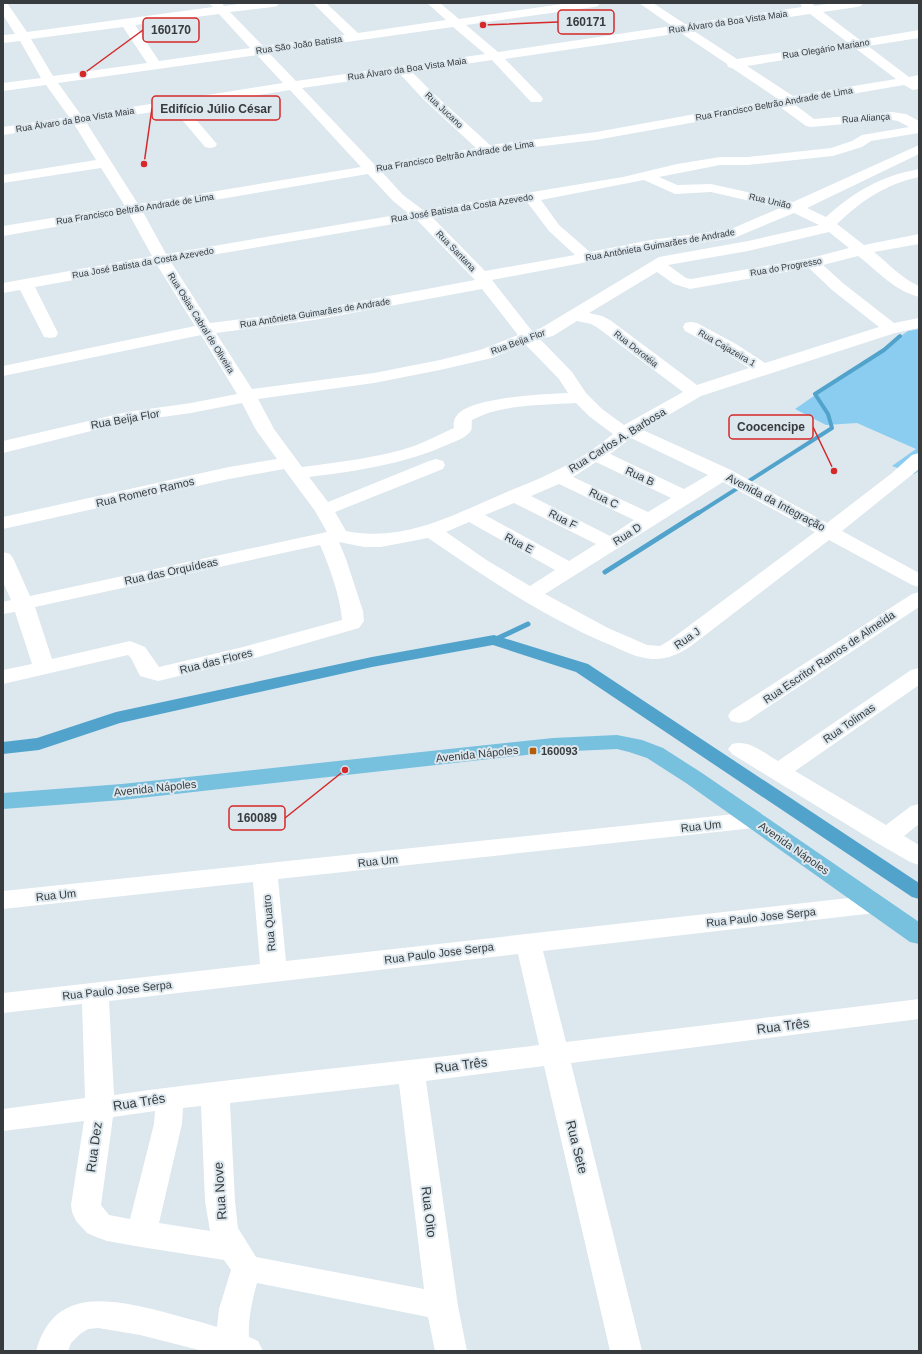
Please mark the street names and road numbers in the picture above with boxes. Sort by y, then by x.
street label: Rua Álvaro da Boa Vista Maia [668,9,788,35]
street label: Rua São João Batista [255,34,343,56]
street label: Rua Olegário Mariano [782,37,870,61]
street label: Rua Álvaro da Boa Vista Maia [347,56,467,82]
street label: Rua Francisco Beltrão Andrade de Lima [695,85,853,123]
street label: Rua Jucano [423,90,465,130]
street label: Rua Álvaro da Boa Vista Maia [15,106,135,134]
street label: Rua Aliança [842,111,890,125]
street label: Rua Francisco Beltrão Andrade de Lima [375,139,535,173]
street label: Rua União [748,191,792,211]
street label: Rua Francisco Beltrão Andrade de Lima [55,192,215,226]
street label: Rua José Batista da Costa Azevedo [390,192,534,224]
street label: Rua Antônieta Guimarães de Andrade [584,227,736,263]
street label: Rua Santana [434,229,478,273]
street label: Rua José Batista da Costa Azevedo [71,246,215,280]
street label: Rua do Progresso [749,256,823,278]
street label: Rua Osias Cabral de Oliveira [166,271,236,375]
street label: Rua Antônieta Guimarães de Andrade [239,296,391,330]
street label: Rua Beija Flor [489,328,547,356]
street label: Rua Cajazeira 1 [697,328,757,368]
street label: Rua Dorotéia [612,329,660,369]
street label: Rua Carlos A. Barbosa [566,405,668,475]
street label: Rua Beija Flor [90,407,161,431]
street label: Rua B [624,464,656,488]
street label: Avenida da Integração [725,471,827,533]
street label: Rua Romero Ramos [95,475,196,509]
street label: Rua C [587,486,621,510]
street label: Rua F [547,507,579,531]
street label: Rua D [611,521,643,547]
street label: Rua E [503,531,535,555]
street label: Rua das Orquídeas [123,555,219,587]
street label: Rua Escritor Ramos de Almeida [761,608,898,706]
street label: Rua J [672,625,702,651]
street label: Rua das Flores [178,646,254,676]
street label: Rua Tolimas [821,700,878,745]
street label: Avenida Nápoles [435,744,519,764]
street label: Avenida Nápoles [113,778,197,798]
street label: Rua Um [680,818,722,834]
street label: Avenida Nápoles [757,819,832,877]
street label: Rua Um [357,853,399,869]
street label: Rua Um [35,887,77,903]
street label: Rua Quatro [261,894,277,952]
street label: Rua Paulo Jose Serpa [706,905,817,929]
street label: Rua Paulo Jose Serpa [384,940,495,966]
street label: Rua Paulo Jose Serpa [62,978,173,1002]
street label: Rua Três [756,1015,811,1037]
street label: Rua Três [434,1054,489,1076]
street label: Rua Três [112,1090,167,1114]
street label: Rua Sete [563,1119,591,1175]
street label: Rua Dez [83,1121,105,1173]
street label: Rua Nove [211,1162,229,1220]
street label: Rua Oito [418,1186,440,1238]

